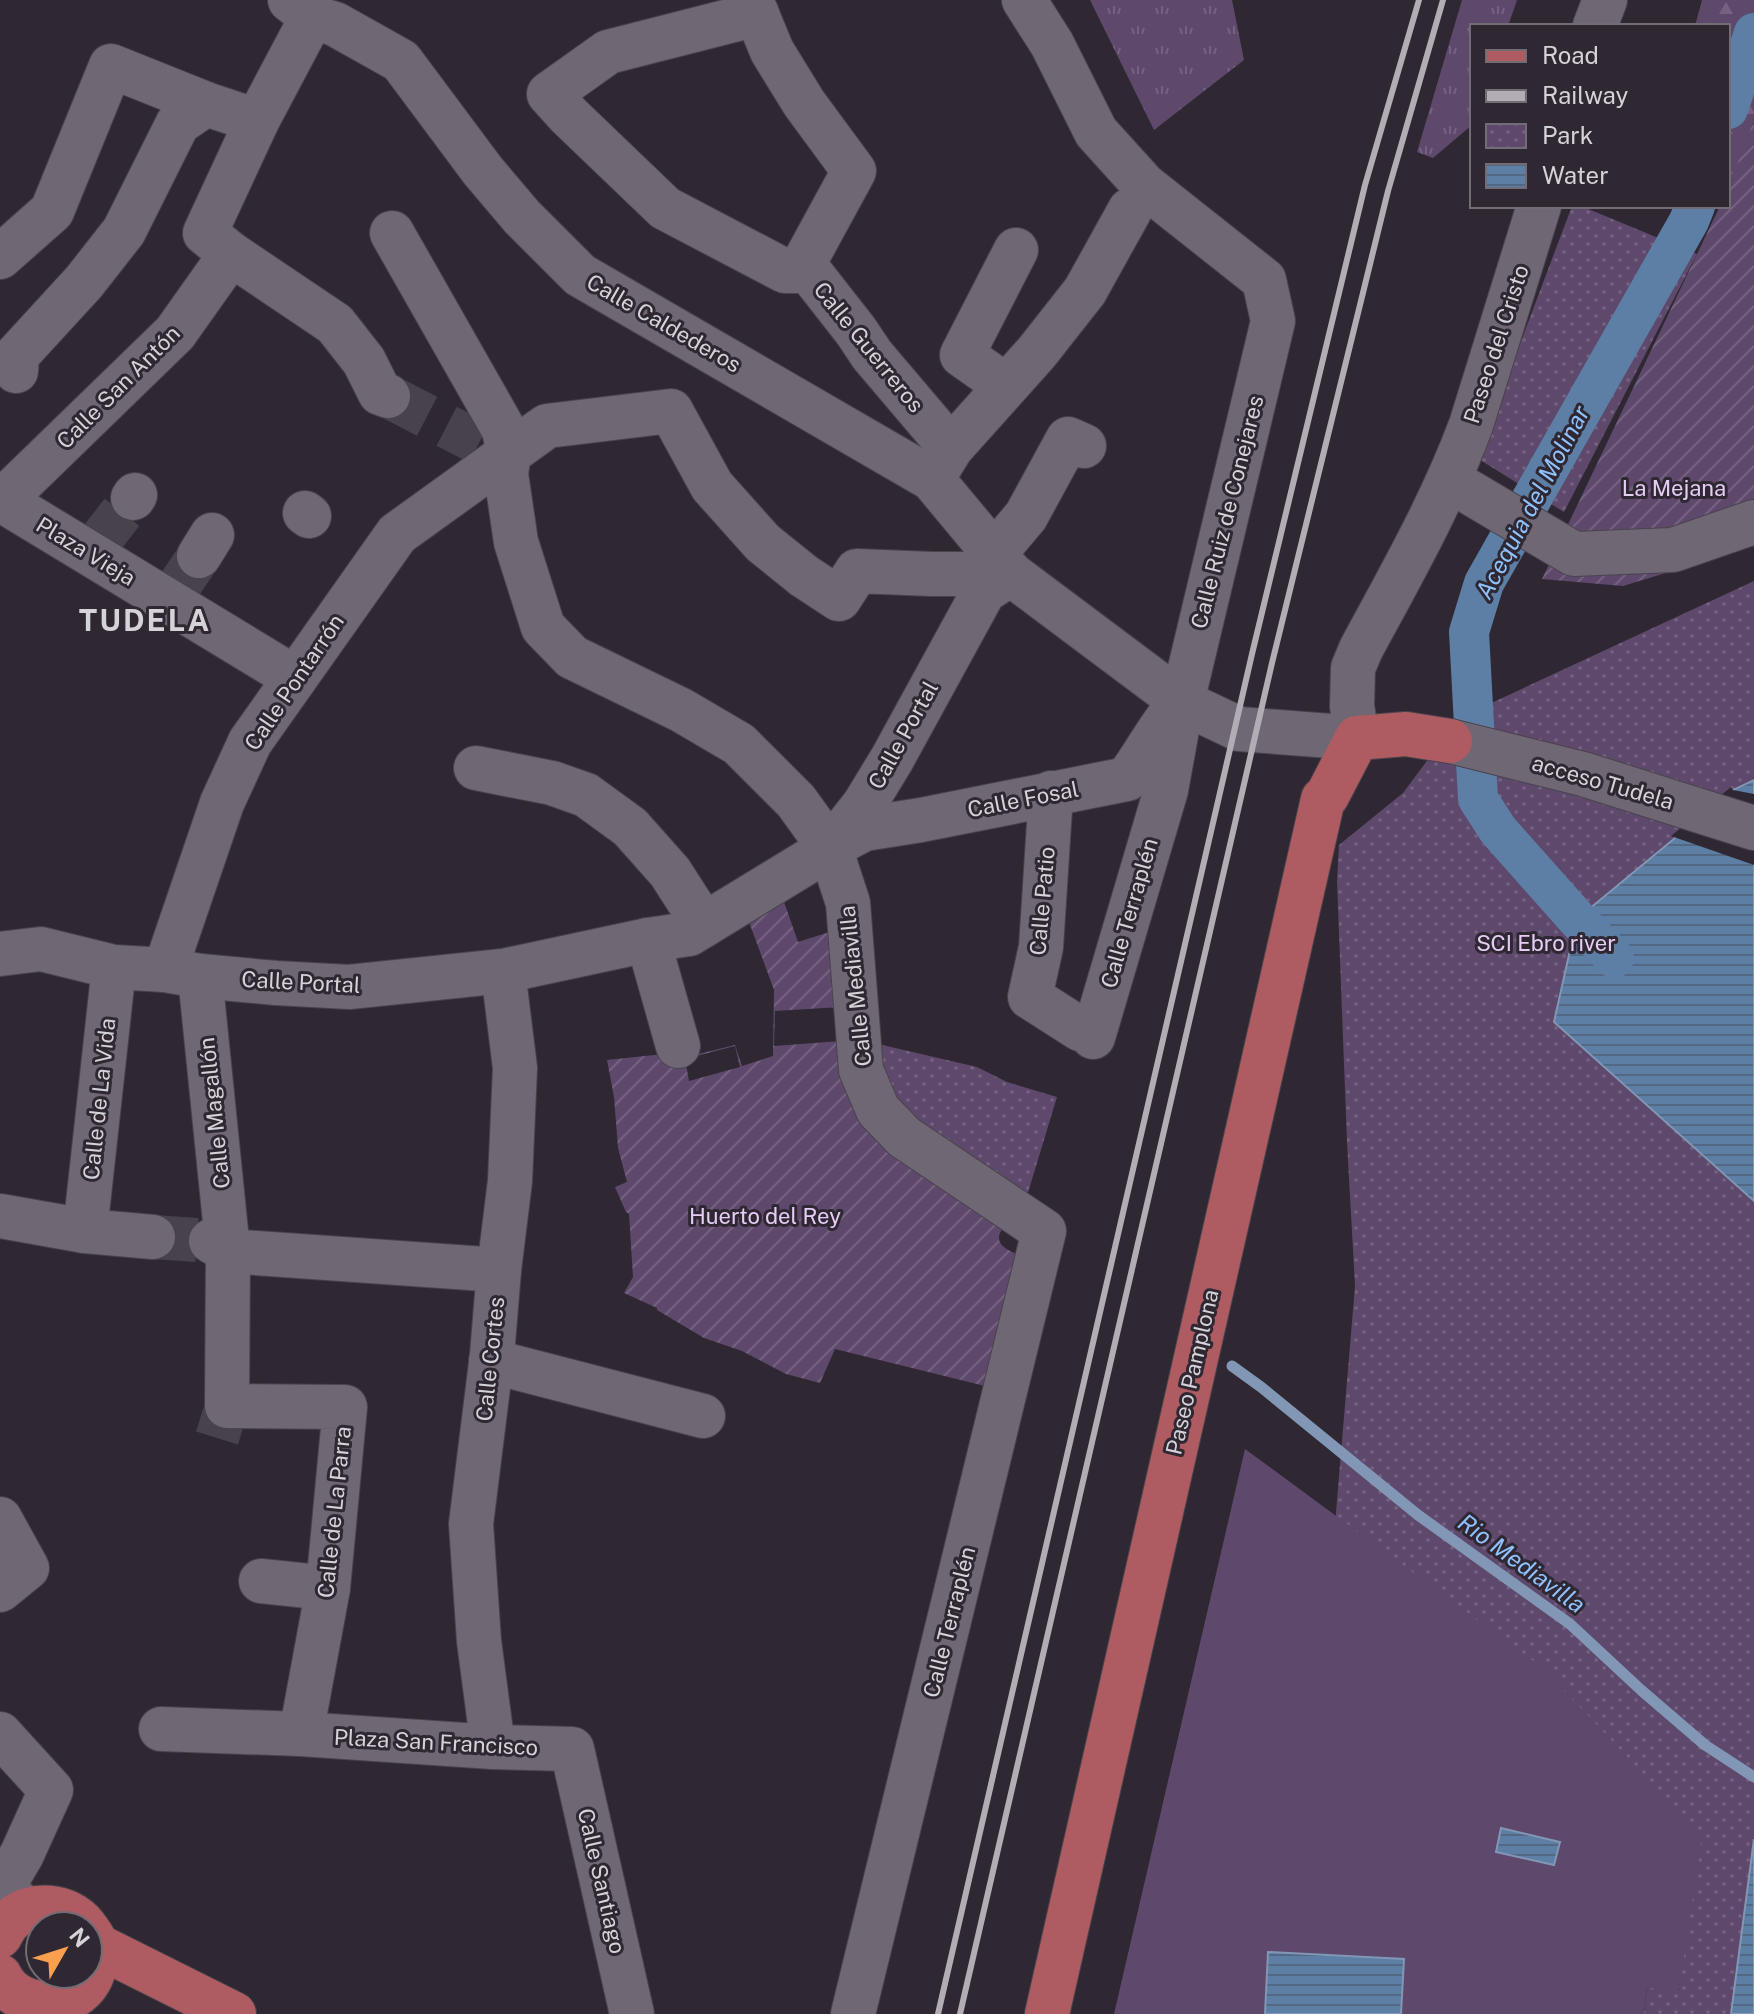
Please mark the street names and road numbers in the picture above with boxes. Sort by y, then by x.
street label: Paseo del Cristo [1458,261,1534,427]
street label: Calle Caldederos [582,268,746,378]
street label: Calle Guerreros [809,277,929,417]
street label: Calle San Antón [51,320,185,454]
street label: Calle Ruiz de Conejares [1185,393,1269,631]
street label: Plaza Vieja [32,511,140,591]
street label: Calle Pontarrón [239,609,349,755]
street label: Calle Portal [863,677,943,793]
street label: acceso Tudela [1529,749,1677,815]
street label: Calle Fosal [965,776,1081,822]
street label: Calle Terraplén [1095,835,1163,991]
street label: Calle Patio [1024,845,1060,957]
street label: Calle Mediavilla [834,904,876,1068]
street label: Calle Portal [241,966,361,998]
street label: Calle de La Vida [78,1017,120,1181]
street label: Calle Magallón [193,1036,235,1190]
street label: Paseo Pamplona [1160,1287,1224,1457]
street label: Calle Cortes [471,1296,509,1422]
street label: Calle de La Parra [312,1425,356,1599]
street label: Calle Terraplén [918,1544,980,1700]
street label: Plaza San Francisco [333,1724,539,1760]
street label: Calle Santiago [573,1806,631,1956]

